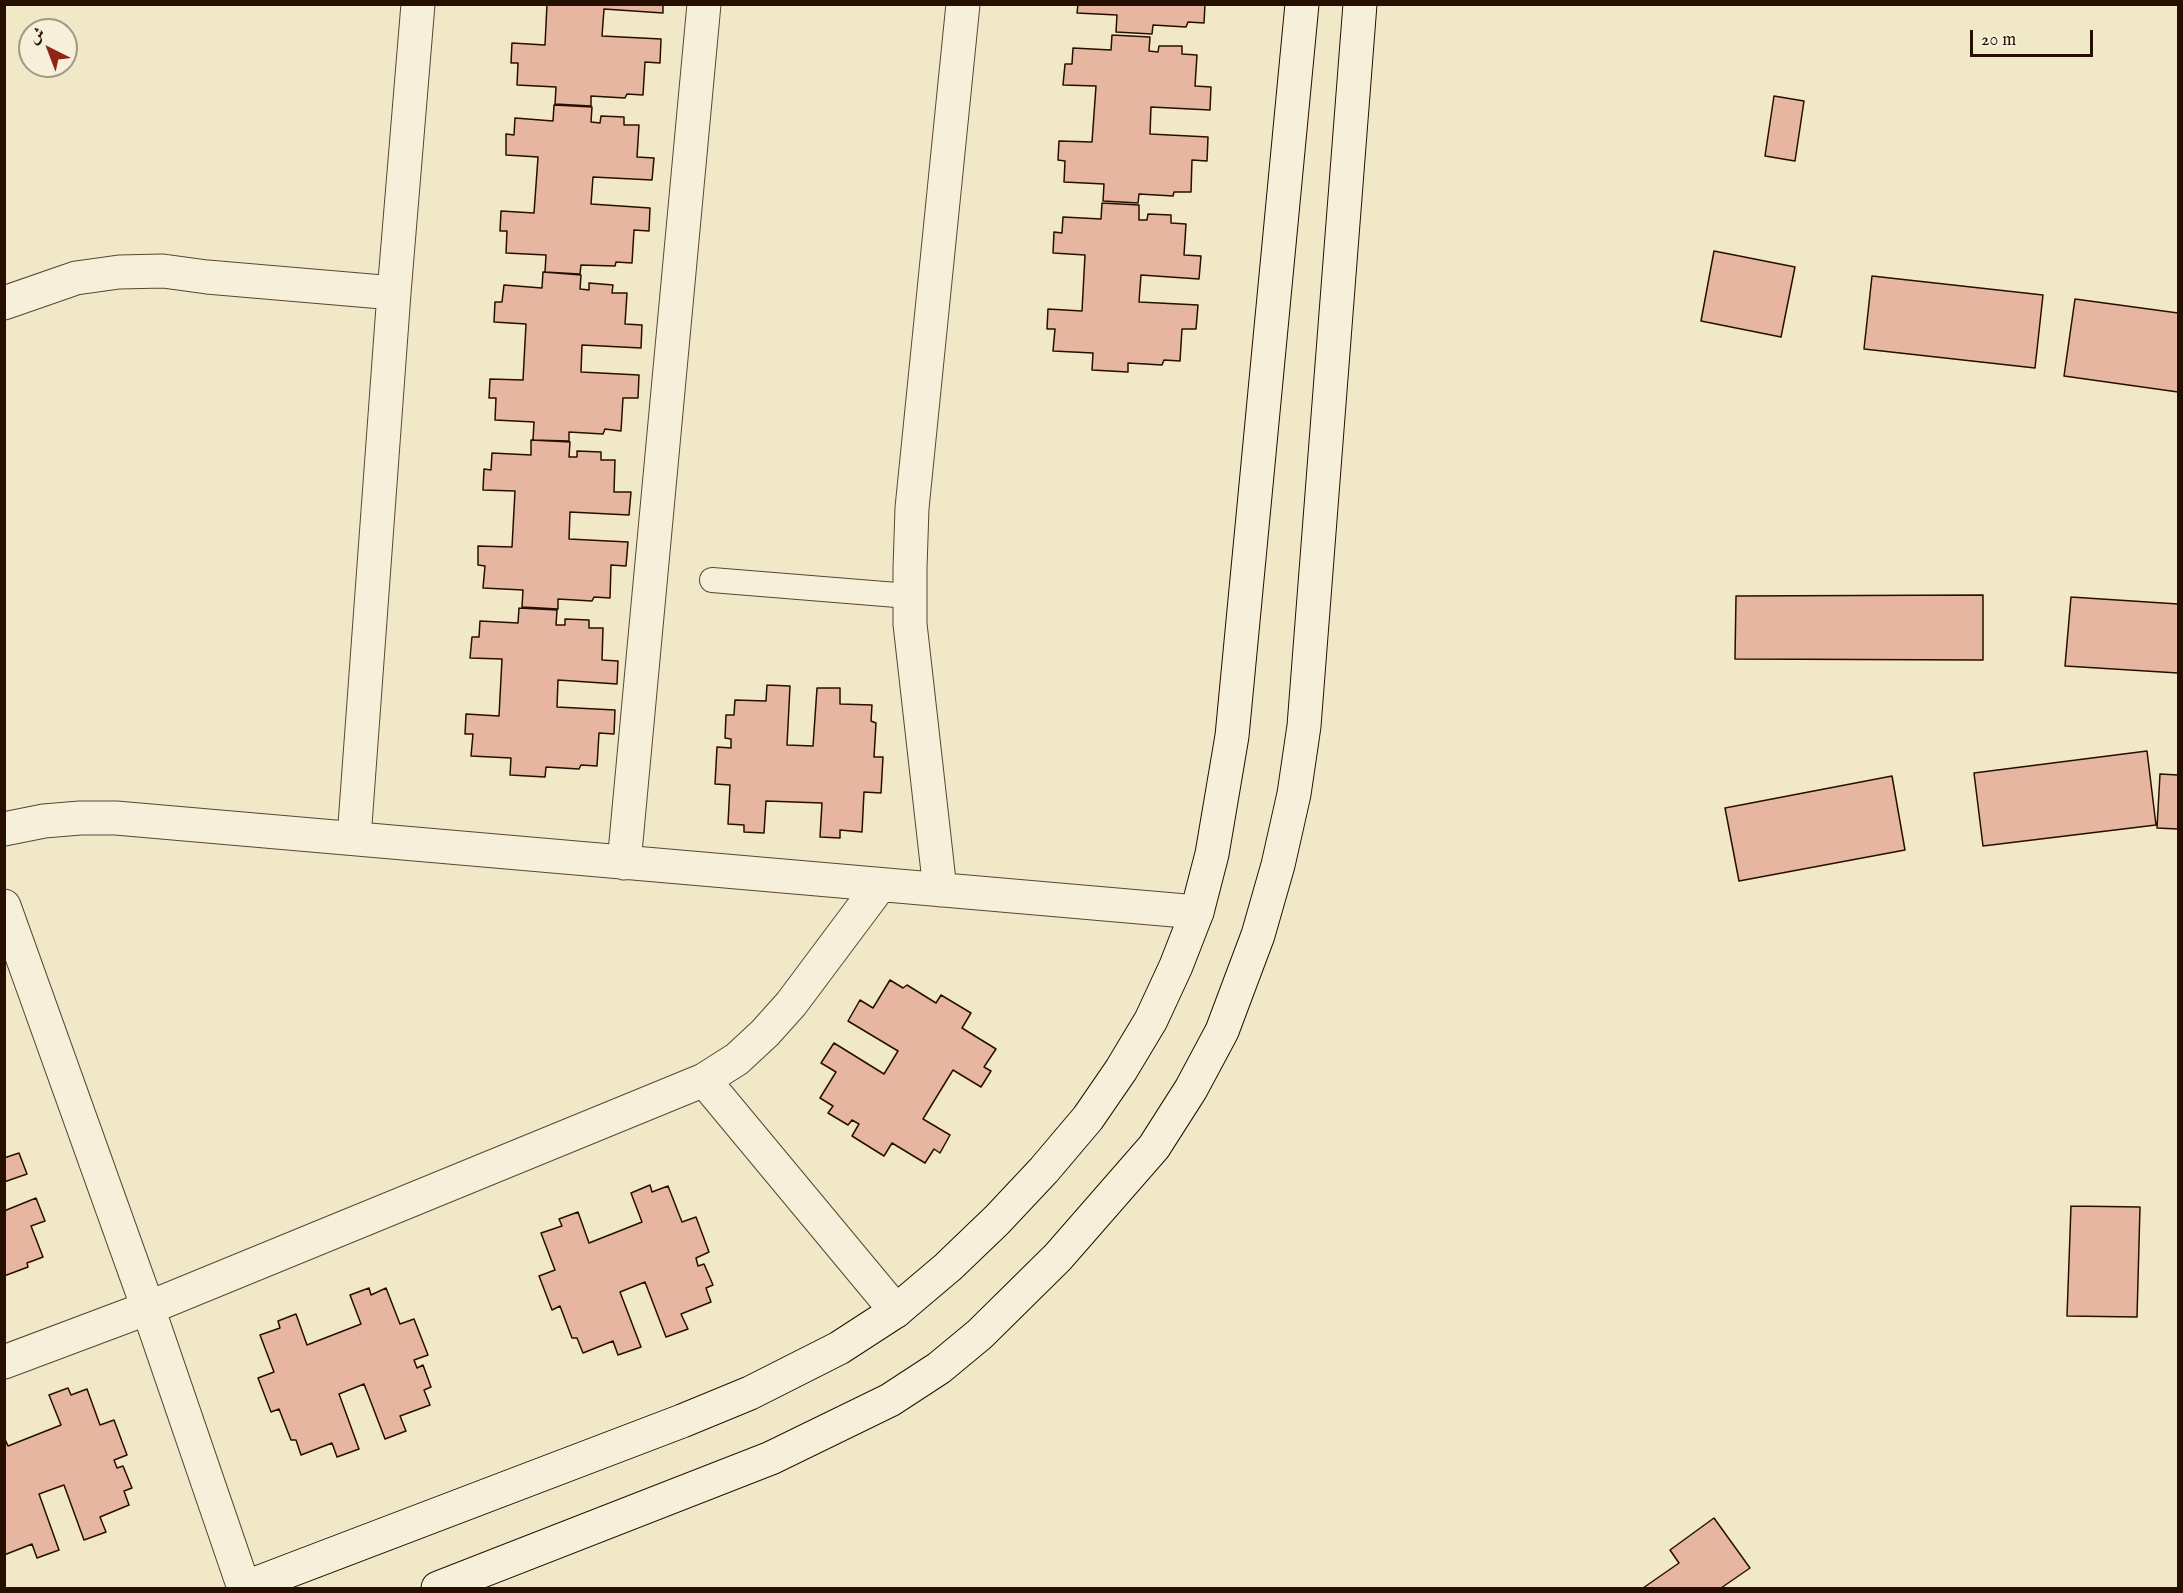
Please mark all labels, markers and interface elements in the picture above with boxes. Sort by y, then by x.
north arrow [18,18,78,78]
scale bar [1973,18,2096,56]
text: ش [25,23,50,49]
text: 20 m [1981,29,2016,52]

